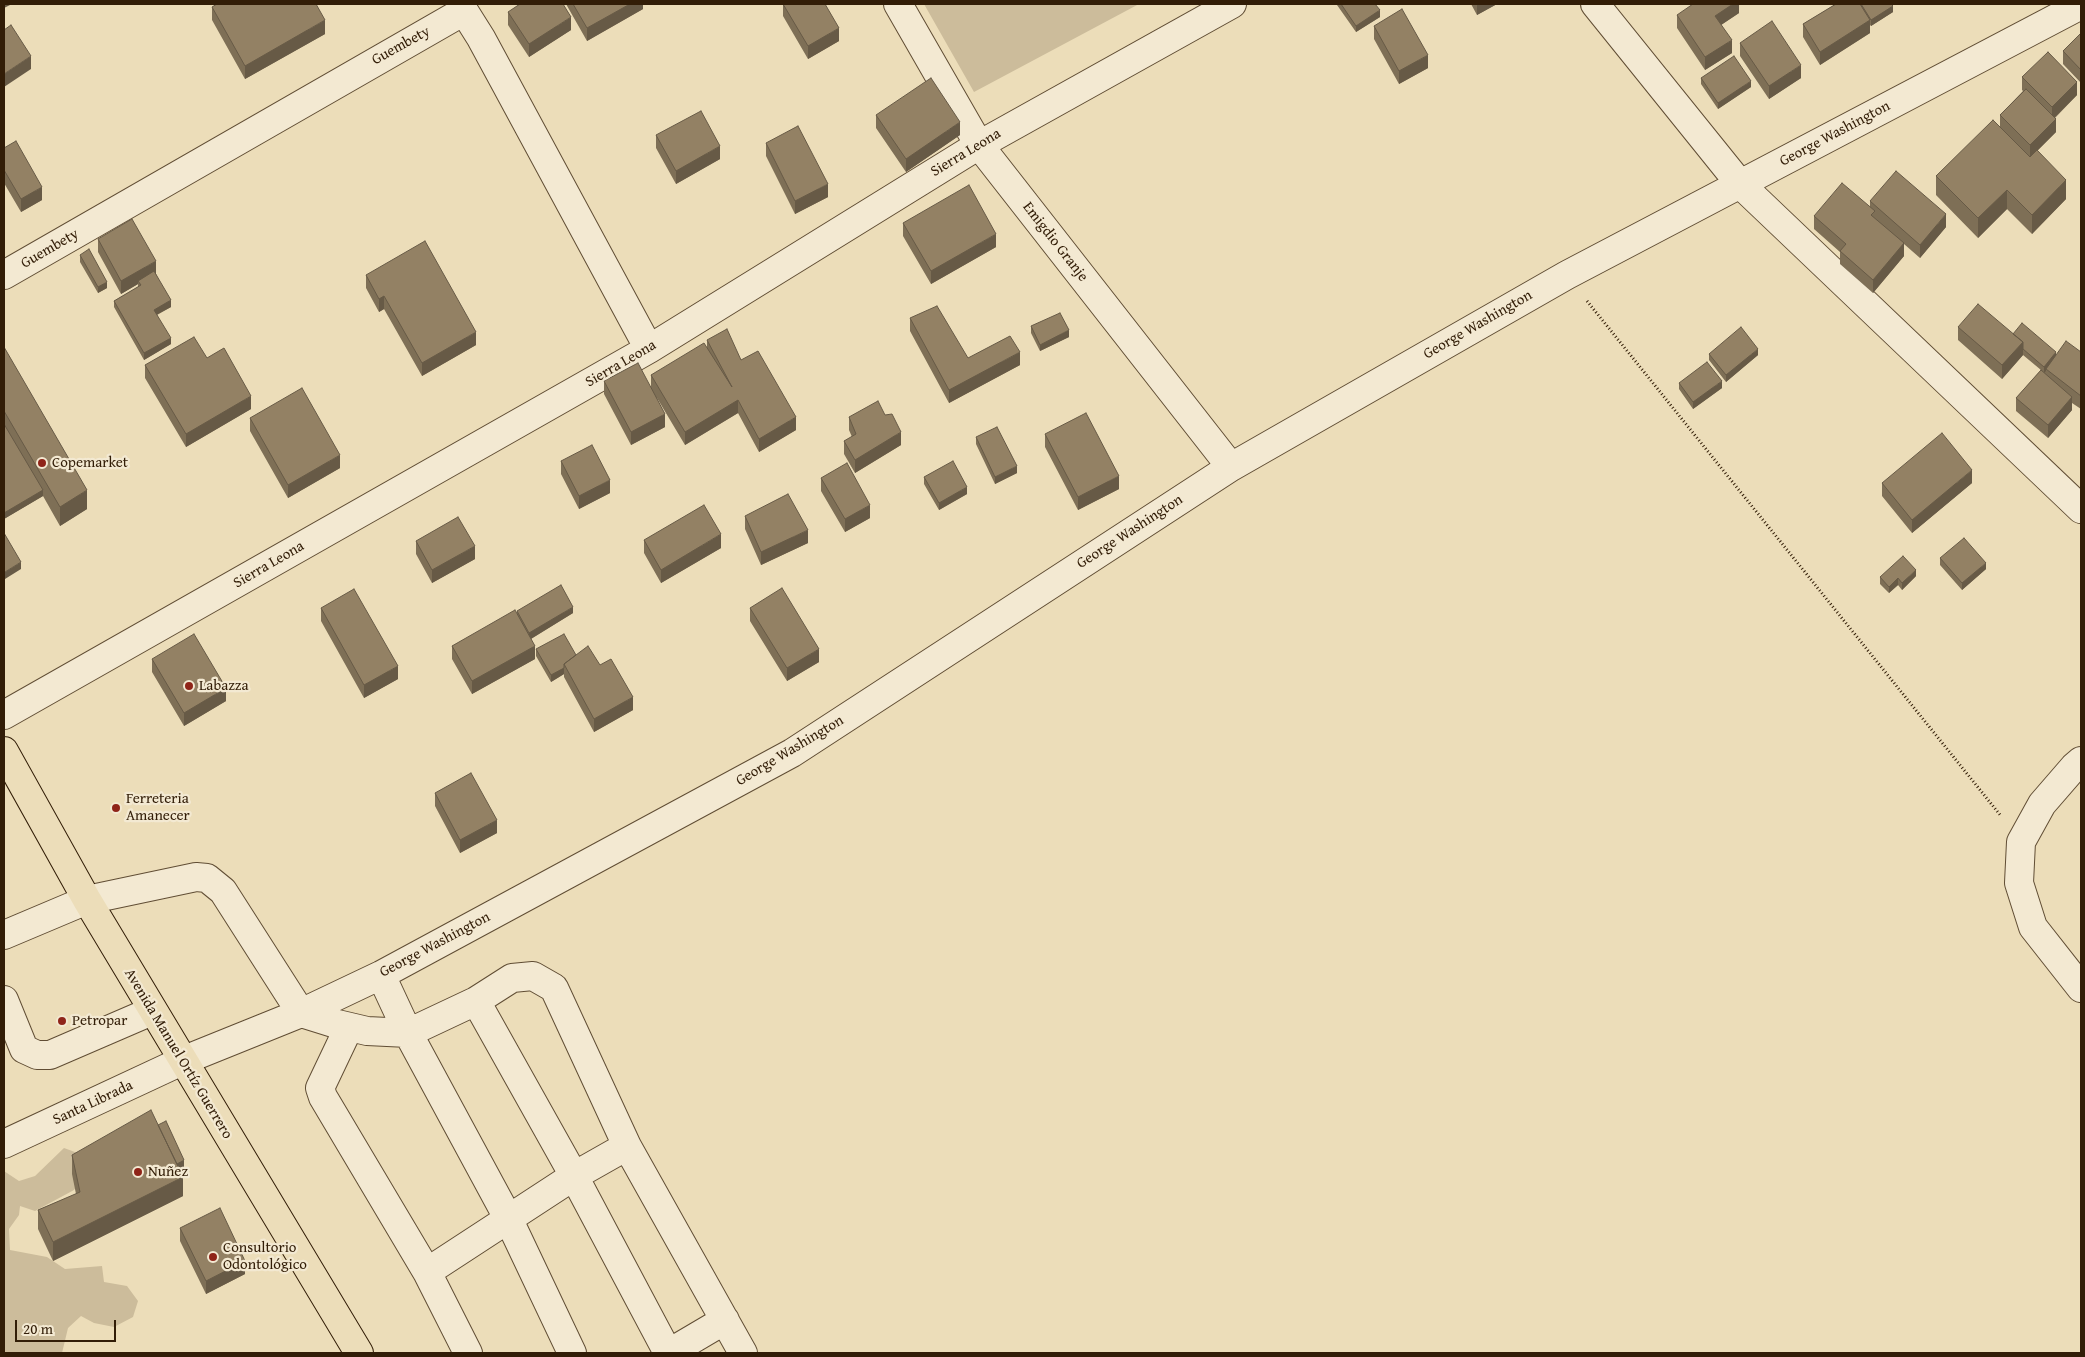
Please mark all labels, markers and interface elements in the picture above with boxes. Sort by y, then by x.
street label: Guembety [369,23,433,69]
street label: George Washington [1777,97,1893,171]
street label: Sierra Leona [928,125,1004,181]
street label: Emigdio Granje [1018,199,1092,285]
street label: Guembety [18,225,82,273]
street label: George Washington [1420,287,1536,363]
street label: Sierra Leona [582,337,660,391]
place label: Copemarket [52,454,128,472]
marker: Copemarket [36,457,48,469]
street label: George Washington [1074,491,1186,573]
street label: Sierra Leona [230,538,308,592]
place label: Labazza [199,677,248,695]
marker: Labazza [183,680,195,692]
street label: George Washington [733,712,847,790]
place label: Ferreteria Amanecer [126,790,190,825]
marker: Ferreteria Amanecer [110,802,122,814]
street label: George Washington [377,908,493,982]
street label: Avenida Manuel Ortíz Guerrero [120,966,236,1142]
place label: Petropar [72,1012,127,1030]
marker: Petropar [56,1015,68,1027]
street label: Santa Librada [50,1077,136,1129]
place label: Nuñez [148,1163,188,1181]
marker: Nuñez [132,1166,144,1178]
place label: Consultorio Odontológico [223,1239,307,1274]
marker: Consultorio Odontológico [207,1251,219,1263]
scale bar [18,1310,119,1342]
text: 20 m [23,1318,53,1339]

